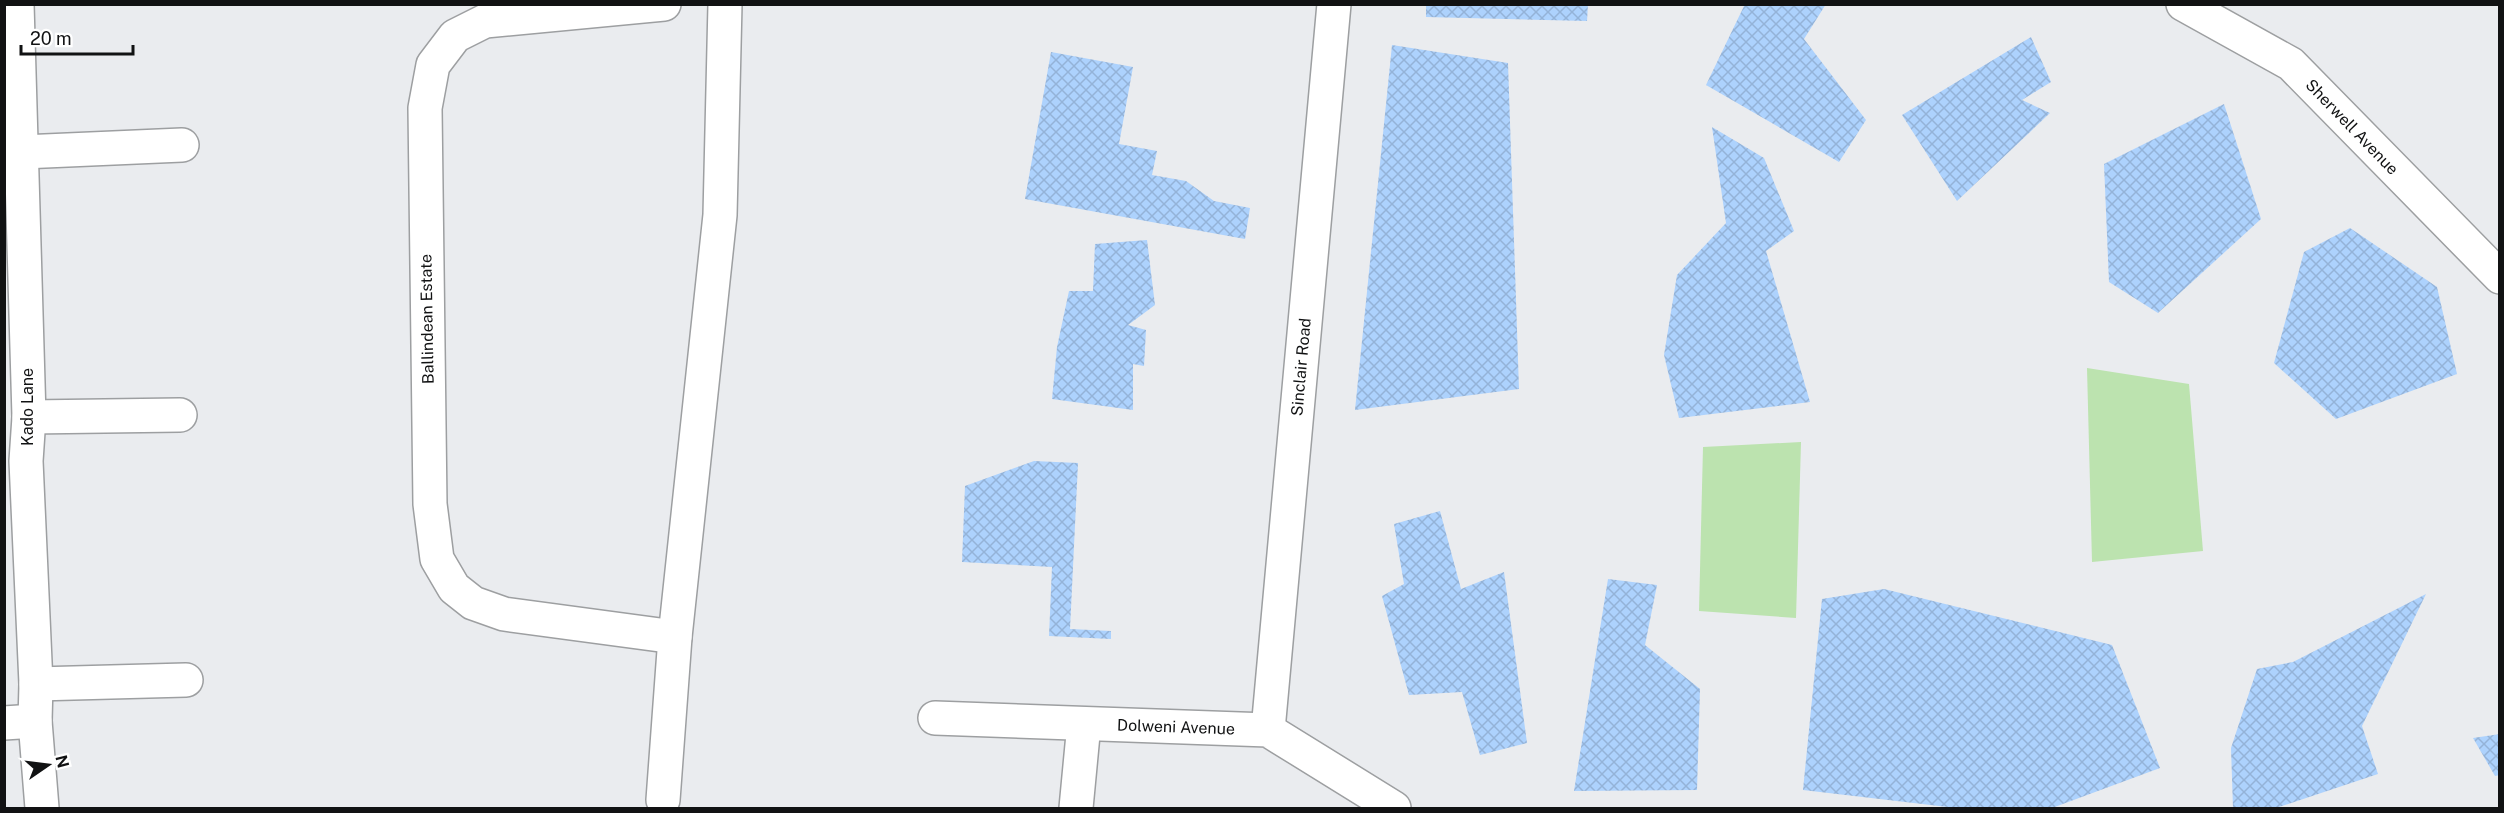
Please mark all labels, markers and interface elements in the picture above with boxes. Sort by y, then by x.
scale bar [21,18,134,56]
text: 20 m [30,28,72,49]
street label: Sherwell Avenue [2302,75,2402,179]
street label: Ballindean Estate [416,254,438,384]
street label: Sinclair Road [1287,317,1315,417]
street label: Kado Lane [18,368,37,446]
street label: Dolweni Avenue [1117,715,1235,739]
north arrow [18,735,78,795]
text: N [51,753,73,770]

